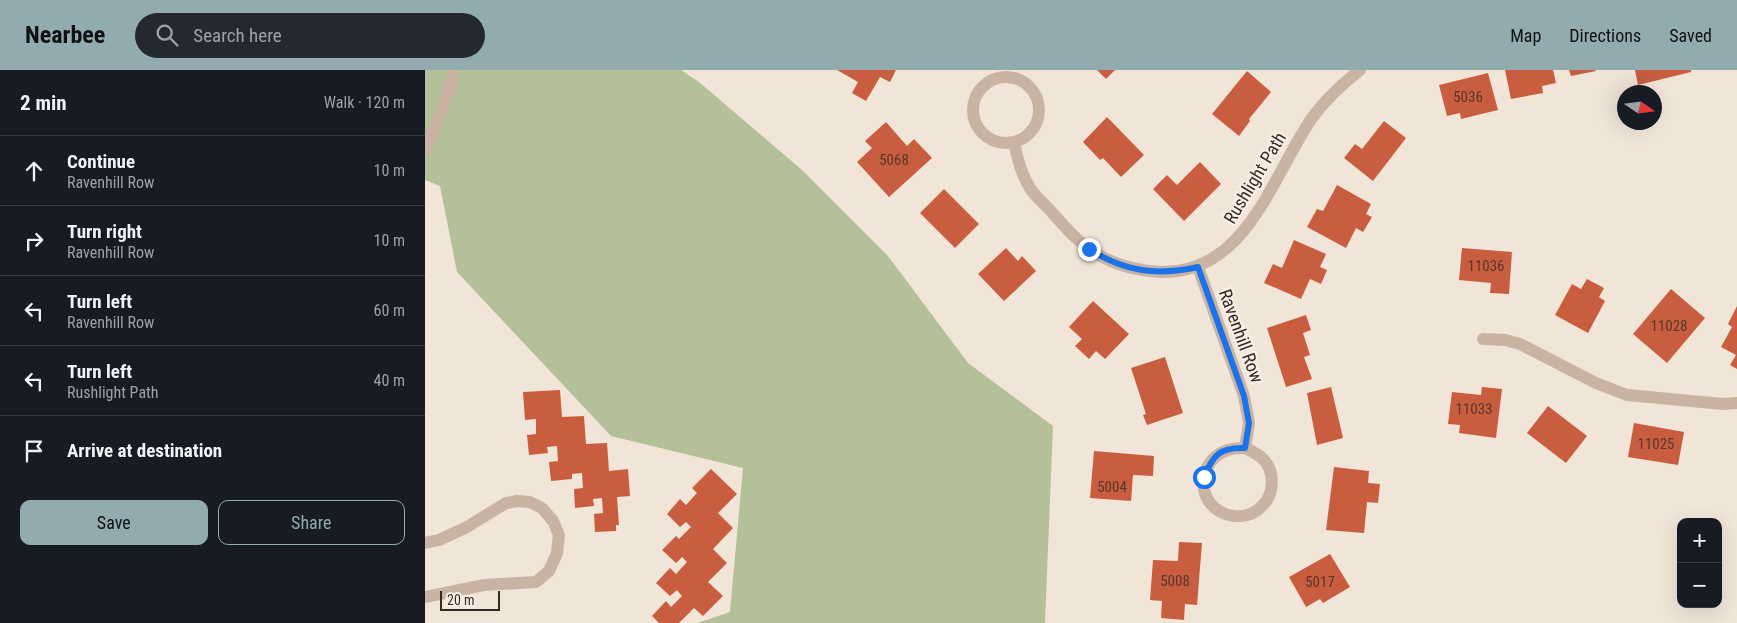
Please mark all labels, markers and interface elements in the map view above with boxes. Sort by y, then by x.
search box [135,13,485,58]
text: Nearbee [25,21,105,49]
icon: search [153,21,181,49]
text: Search here [193,24,282,47]
text: Map [1510,25,1541,46]
text: Directions [1569,25,1641,46]
text: Saved [1669,25,1712,46]
north arrow [1617,85,1662,130]
house number: 5036 [1453,88,1483,106]
text: 2 min [20,91,67,115]
text: Walk · 120 m [324,93,405,112]
street label: Rushlight Path [1219,128,1290,227]
text: Continue [67,150,135,173]
house number: 5068 [879,151,909,169]
icon: ahead [20,157,48,185]
text: 10 m [373,161,405,180]
text: Ravenhill Row [67,173,154,192]
text: Turn right [67,220,142,243]
icon: right [20,227,48,255]
text: 10 m [373,231,405,250]
route end [1078,238,1101,261]
text: Ravenhill Row [67,243,154,262]
house number: 11036 [1467,257,1505,275]
street label: Ravenhill Row [1215,286,1268,386]
text: Turn left [67,290,132,313]
icon: left [20,297,48,325]
text: 60 m [373,301,405,320]
text: Ravenhill Row [67,313,154,332]
house number: 11028 [1650,317,1688,335]
text: Turn left [67,360,132,383]
icon: left [20,367,48,395]
text: 40 m [373,371,405,390]
text: Rushlight Path [67,383,159,402]
house number: 11033 [1455,400,1493,418]
house number: 11025 [1637,435,1675,453]
icon: arrive [20,437,48,465]
text: Arrive at destination [67,439,222,462]
route start [1193,466,1216,489]
house number: 5004 [1097,478,1127,496]
button: Save [20,500,208,545]
button: Share [218,500,405,545]
map controls [1677,518,1722,608]
button: + [1677,518,1722,563]
button: − [1677,563,1722,608]
house number: 5008 [1160,572,1190,590]
house number: 5017 [1305,573,1335,591]
scale bar [440,588,500,611]
text: 20 m [447,592,475,608]

